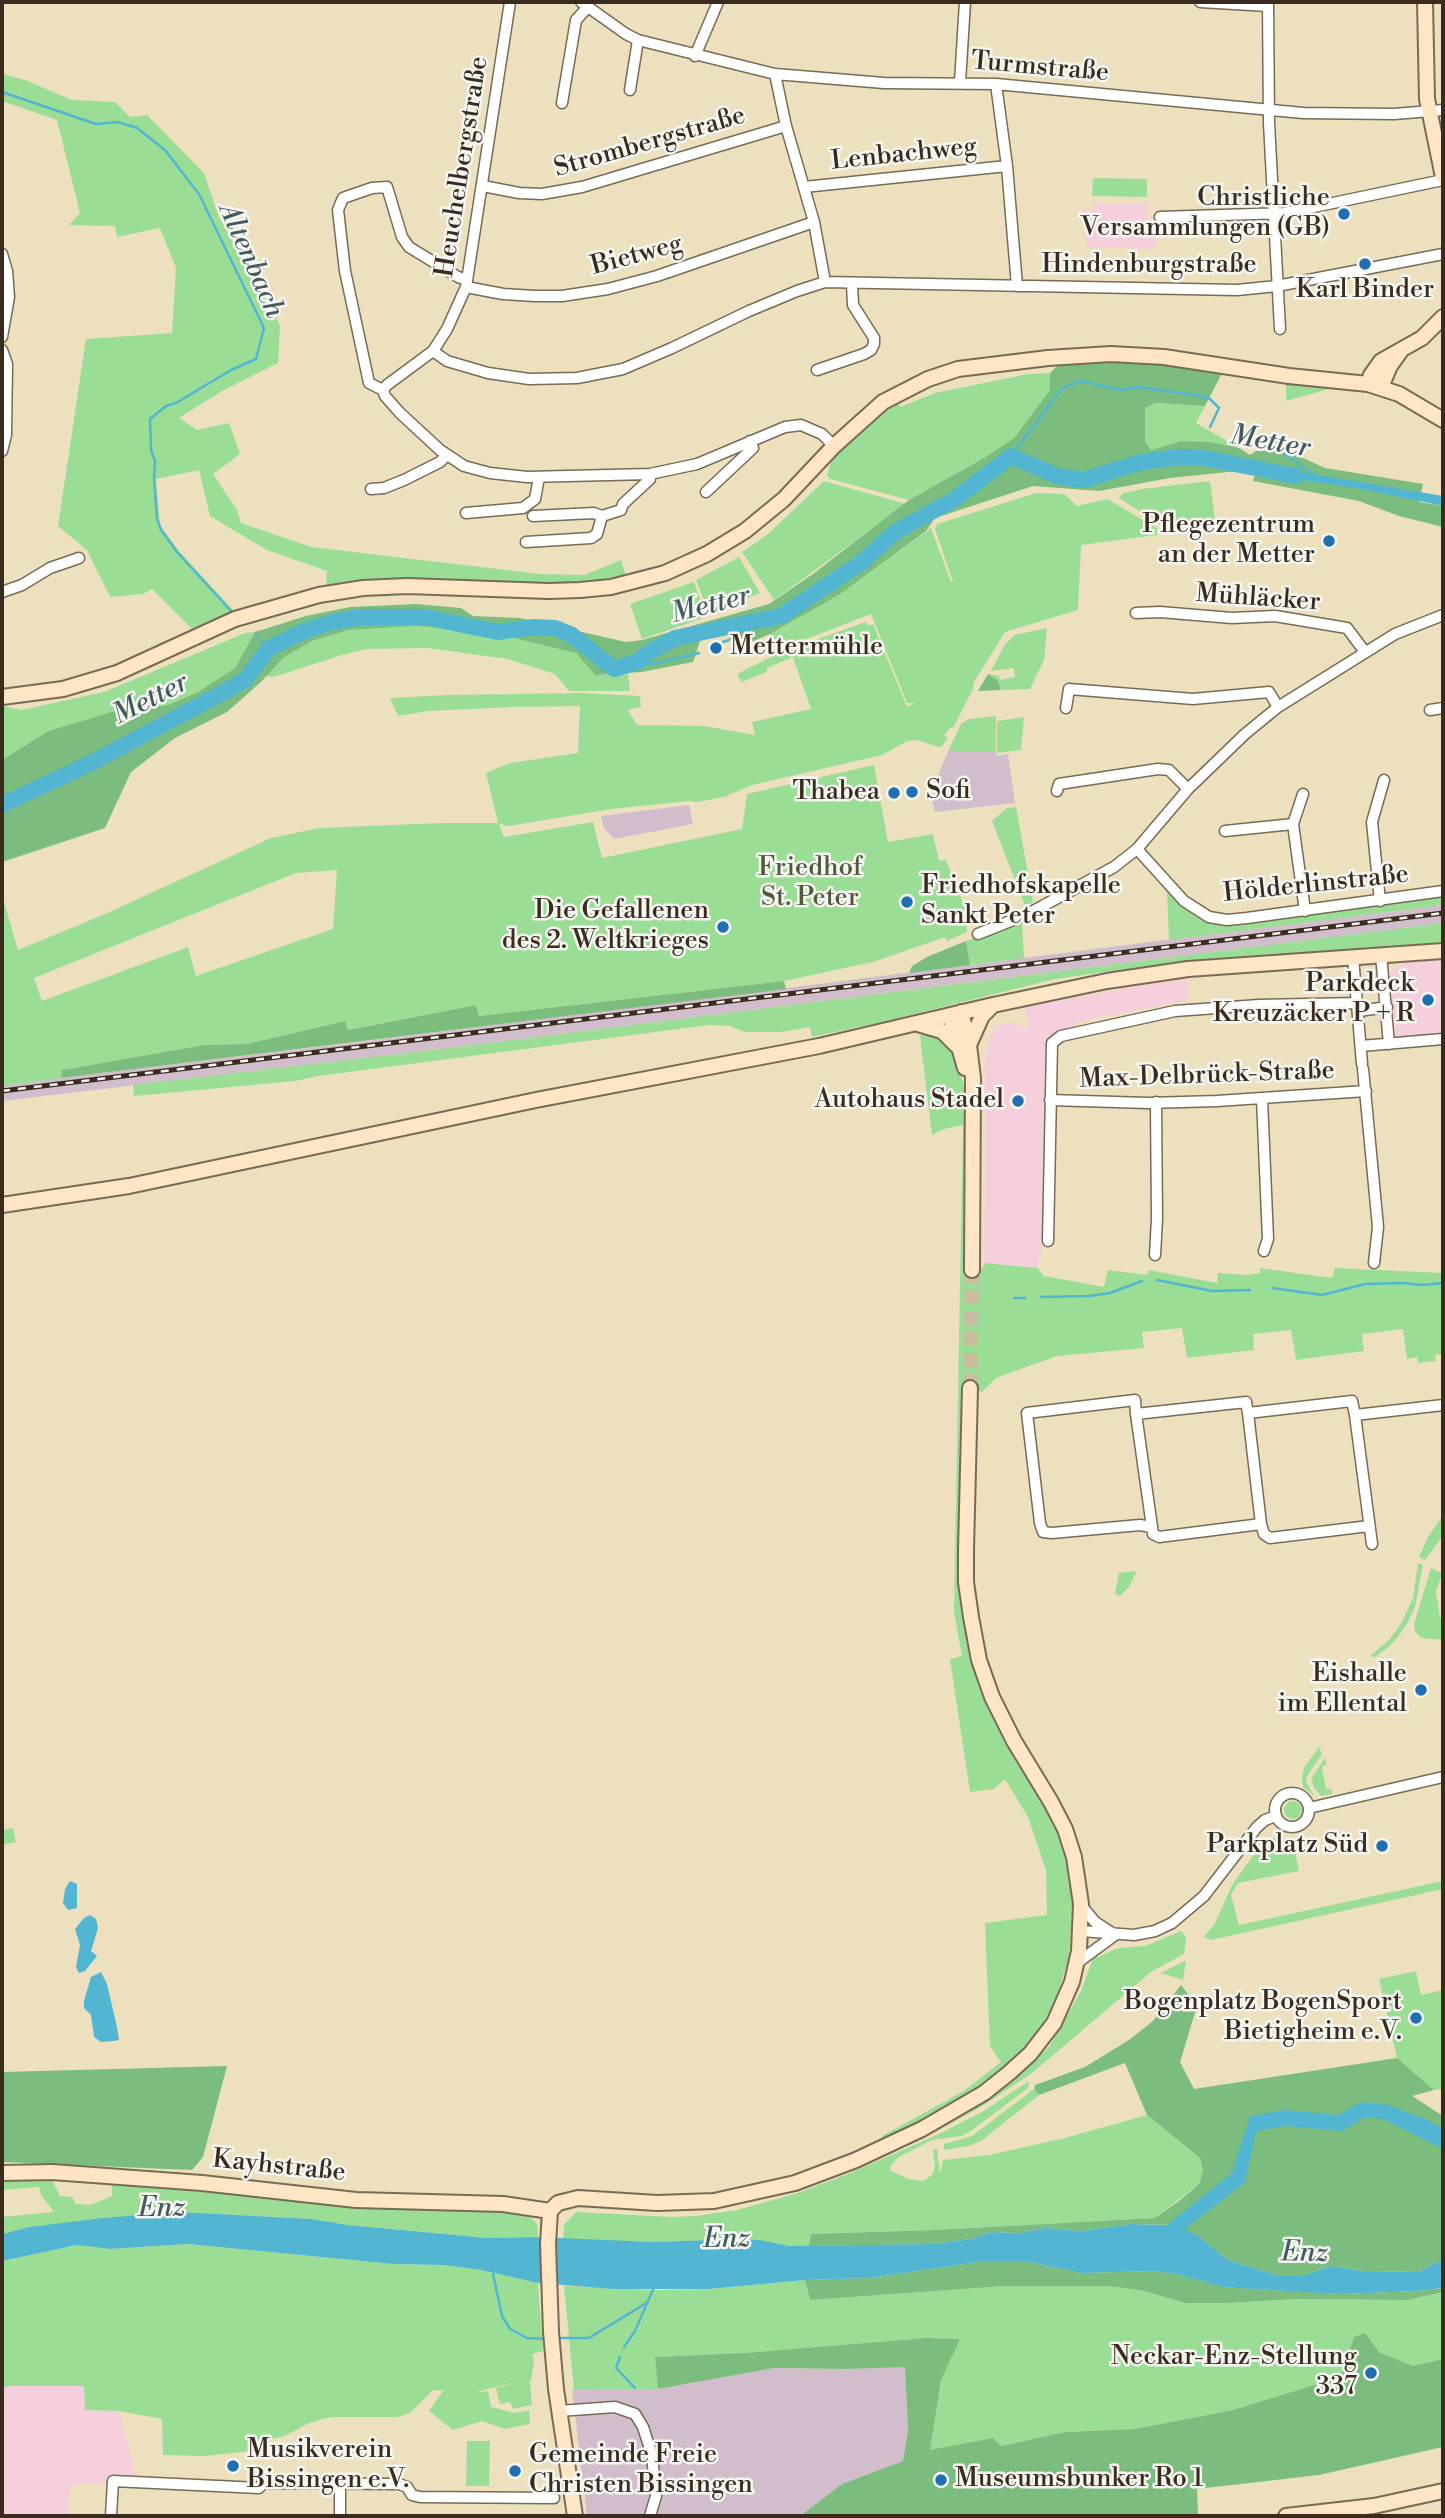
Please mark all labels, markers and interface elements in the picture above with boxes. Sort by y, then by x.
street label: Turmstraße [970,46,1110,90]
street label: Heuchelbergstraße [430,54,496,280]
street label: Strombergstraße [551,101,749,185]
street label: Lenbachweg [830,132,978,178]
place label: Christliche Versammlungen (GB) [1081,183,1330,244]
water label: Altenbach [210,199,290,323]
marker: Christliche Versammlungen (GB) [1336,206,1352,222]
street label: Bietweg [588,229,686,283]
street label: Hindenburgstraße [1041,250,1257,282]
marker: Karl Binder [1357,256,1373,272]
place label: Karl Binder [1296,275,1434,307]
water label: Metter [1227,419,1313,467]
place label: Pflegezentrum an der Metter [1142,510,1315,572]
marker: Pflegezentrum an der Metter [1321,533,1337,549]
street label: Mühläcker [1195,579,1321,619]
water label: Metter [668,580,754,632]
place label: Mettermühle [730,632,883,664]
marker: Mettermühle [708,640,724,656]
water label: Metter [107,667,195,733]
place label: Sofi [926,776,971,808]
place label: Thabea [792,777,880,809]
marker: Sofi [904,784,920,800]
marker: Thabea [886,785,902,801]
park label: Friedhof St. Peter [758,853,862,914]
street label: Hölderlinstraße [1222,860,1410,910]
place label: Friedhofskapelle Sankt Peter [921,871,1121,932]
marker: Friedhofskapelle Sankt Peter [899,894,915,910]
place label: Die Gefallenen des 2. Weltkrieges [502,896,709,958]
marker: Die Gefallenen des 2. Weltkrieges [715,919,731,935]
place label: Parkdeck Kreuzäcker P + R [1213,969,1414,1030]
marker: Parkdeck Kreuzäcker P + R [1420,992,1436,1008]
street label: Max-Delbrück-Straße [1079,1056,1335,1096]
place label: Autohaus Stadel [815,1085,1004,1117]
marker: Autohaus Stadel [1010,1093,1026,1109]
place label: Eishalle im Ellental [1278,1659,1407,1720]
marker: Eishalle im Ellental [1413,1682,1429,1698]
place label: Parkplatz Süd [1206,1830,1368,1862]
marker: Parkplatz Süd [1374,1838,1390,1854]
place label: Bogenplatz BogenSport Bietigheim e.V. [1124,1987,1402,2048]
marker: Bogenplatz BogenSport Bietigheim e.V. [1408,2010,1424,2026]
street label: Kayhstraße [211,2144,347,2190]
water label: Enz [138,2192,186,2226]
water label: Enz [703,2223,751,2257]
water label: Enz [1281,2237,1329,2271]
place label: Neckar-Enz-Stellung 337 [1111,2342,1357,2404]
marker: Neckar-Enz-Stellung 337 [1363,2365,1379,2381]
place label: Musikverein Bissingen e.V. [247,2435,409,2496]
place label: Gemeinde Freie Christen Bissingen [529,2440,753,2502]
marker: Musikverein Bissingen e.V. [225,2458,241,2474]
marker: Gemeinde Freie Christen Bissingen [507,2463,523,2479]
place label: Museumsbunker Ro 1 [955,2464,1203,2496]
marker: Museumsbunker Ro 1 [933,2472,949,2488]

